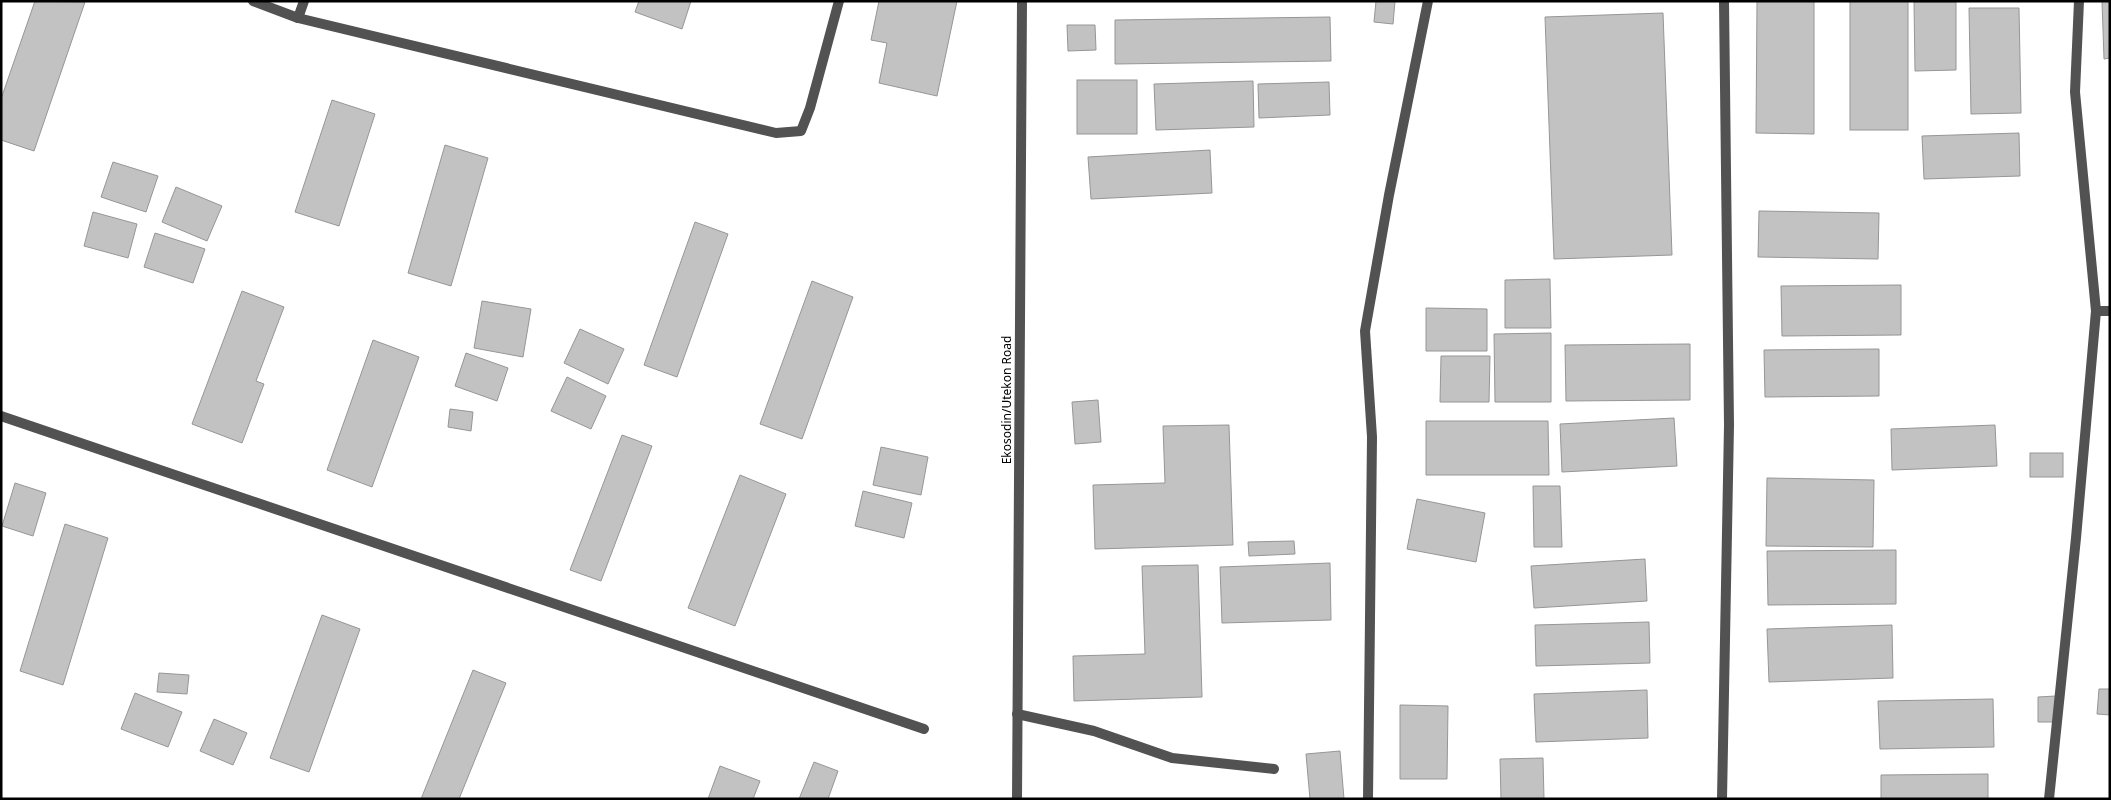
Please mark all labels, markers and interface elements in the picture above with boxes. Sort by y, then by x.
street label: Ekosodin/Utekon Road [998,336,1015,464]

